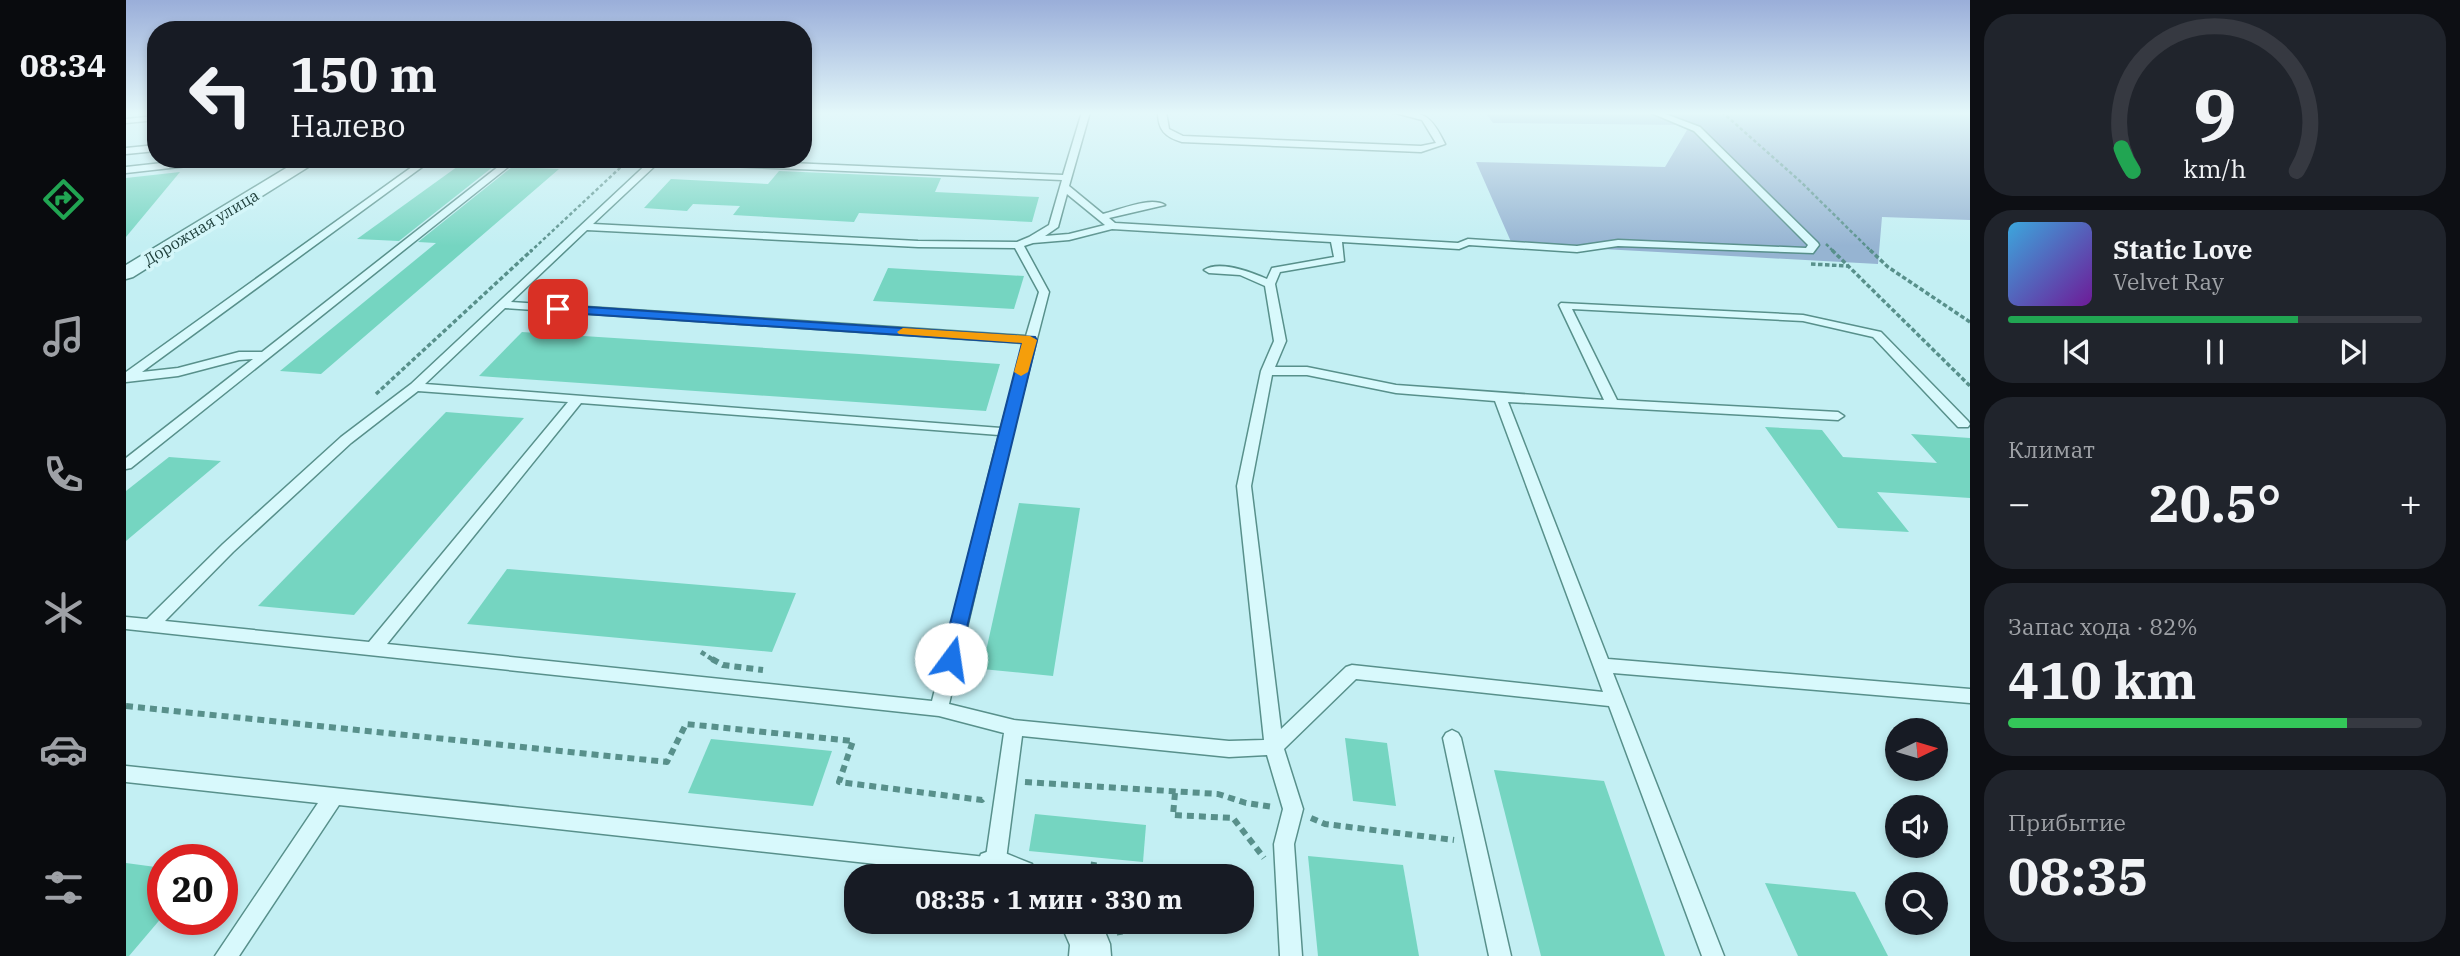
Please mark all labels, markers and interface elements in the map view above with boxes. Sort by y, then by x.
text: 150 m [290,42,437,105]
text: 08:34 [20,44,106,86]
icon: left [175,49,266,140]
text: 9 [2193,66,2237,161]
text: Налево [290,104,406,146]
text: km/h [2183,152,2247,185]
icon: directions [39,175,88,224]
street label: Дорожная улица [140,185,263,269]
text: Static Love [2113,232,2252,266]
text: Velvet Ray [2113,266,2224,296]
pin [528,279,588,339]
icon: arrive [539,290,577,328]
icon: music [39,312,88,361]
icon: previous [2058,333,2096,371]
icon: pause [2196,333,2234,371]
icon: next [2334,333,2372,371]
text: Климат [2008,434,2095,464]
icon: phone [39,450,88,499]
text: 20.5° [2149,469,2281,536]
text: − [2008,478,2031,527]
text: + [2399,478,2422,527]
icon: climate [39,588,88,637]
text: Запас хода · 82% [2008,611,2198,641]
position arrow [914,622,988,696]
text: 410 km [2008,646,2197,713]
north arrow [1885,718,1948,780]
map controls [1885,718,1948,935]
icon: car [39,725,88,774]
button: sound [1885,795,1948,858]
text: Прибытие [2008,807,2126,837]
text: 08:35 [2008,842,2149,909]
speed limit sign: 20 [147,844,238,935]
icon: filters [39,863,88,912]
button: search [1885,872,1948,935]
text: 08:35 · 1 мин · 330 m [915,882,1183,916]

